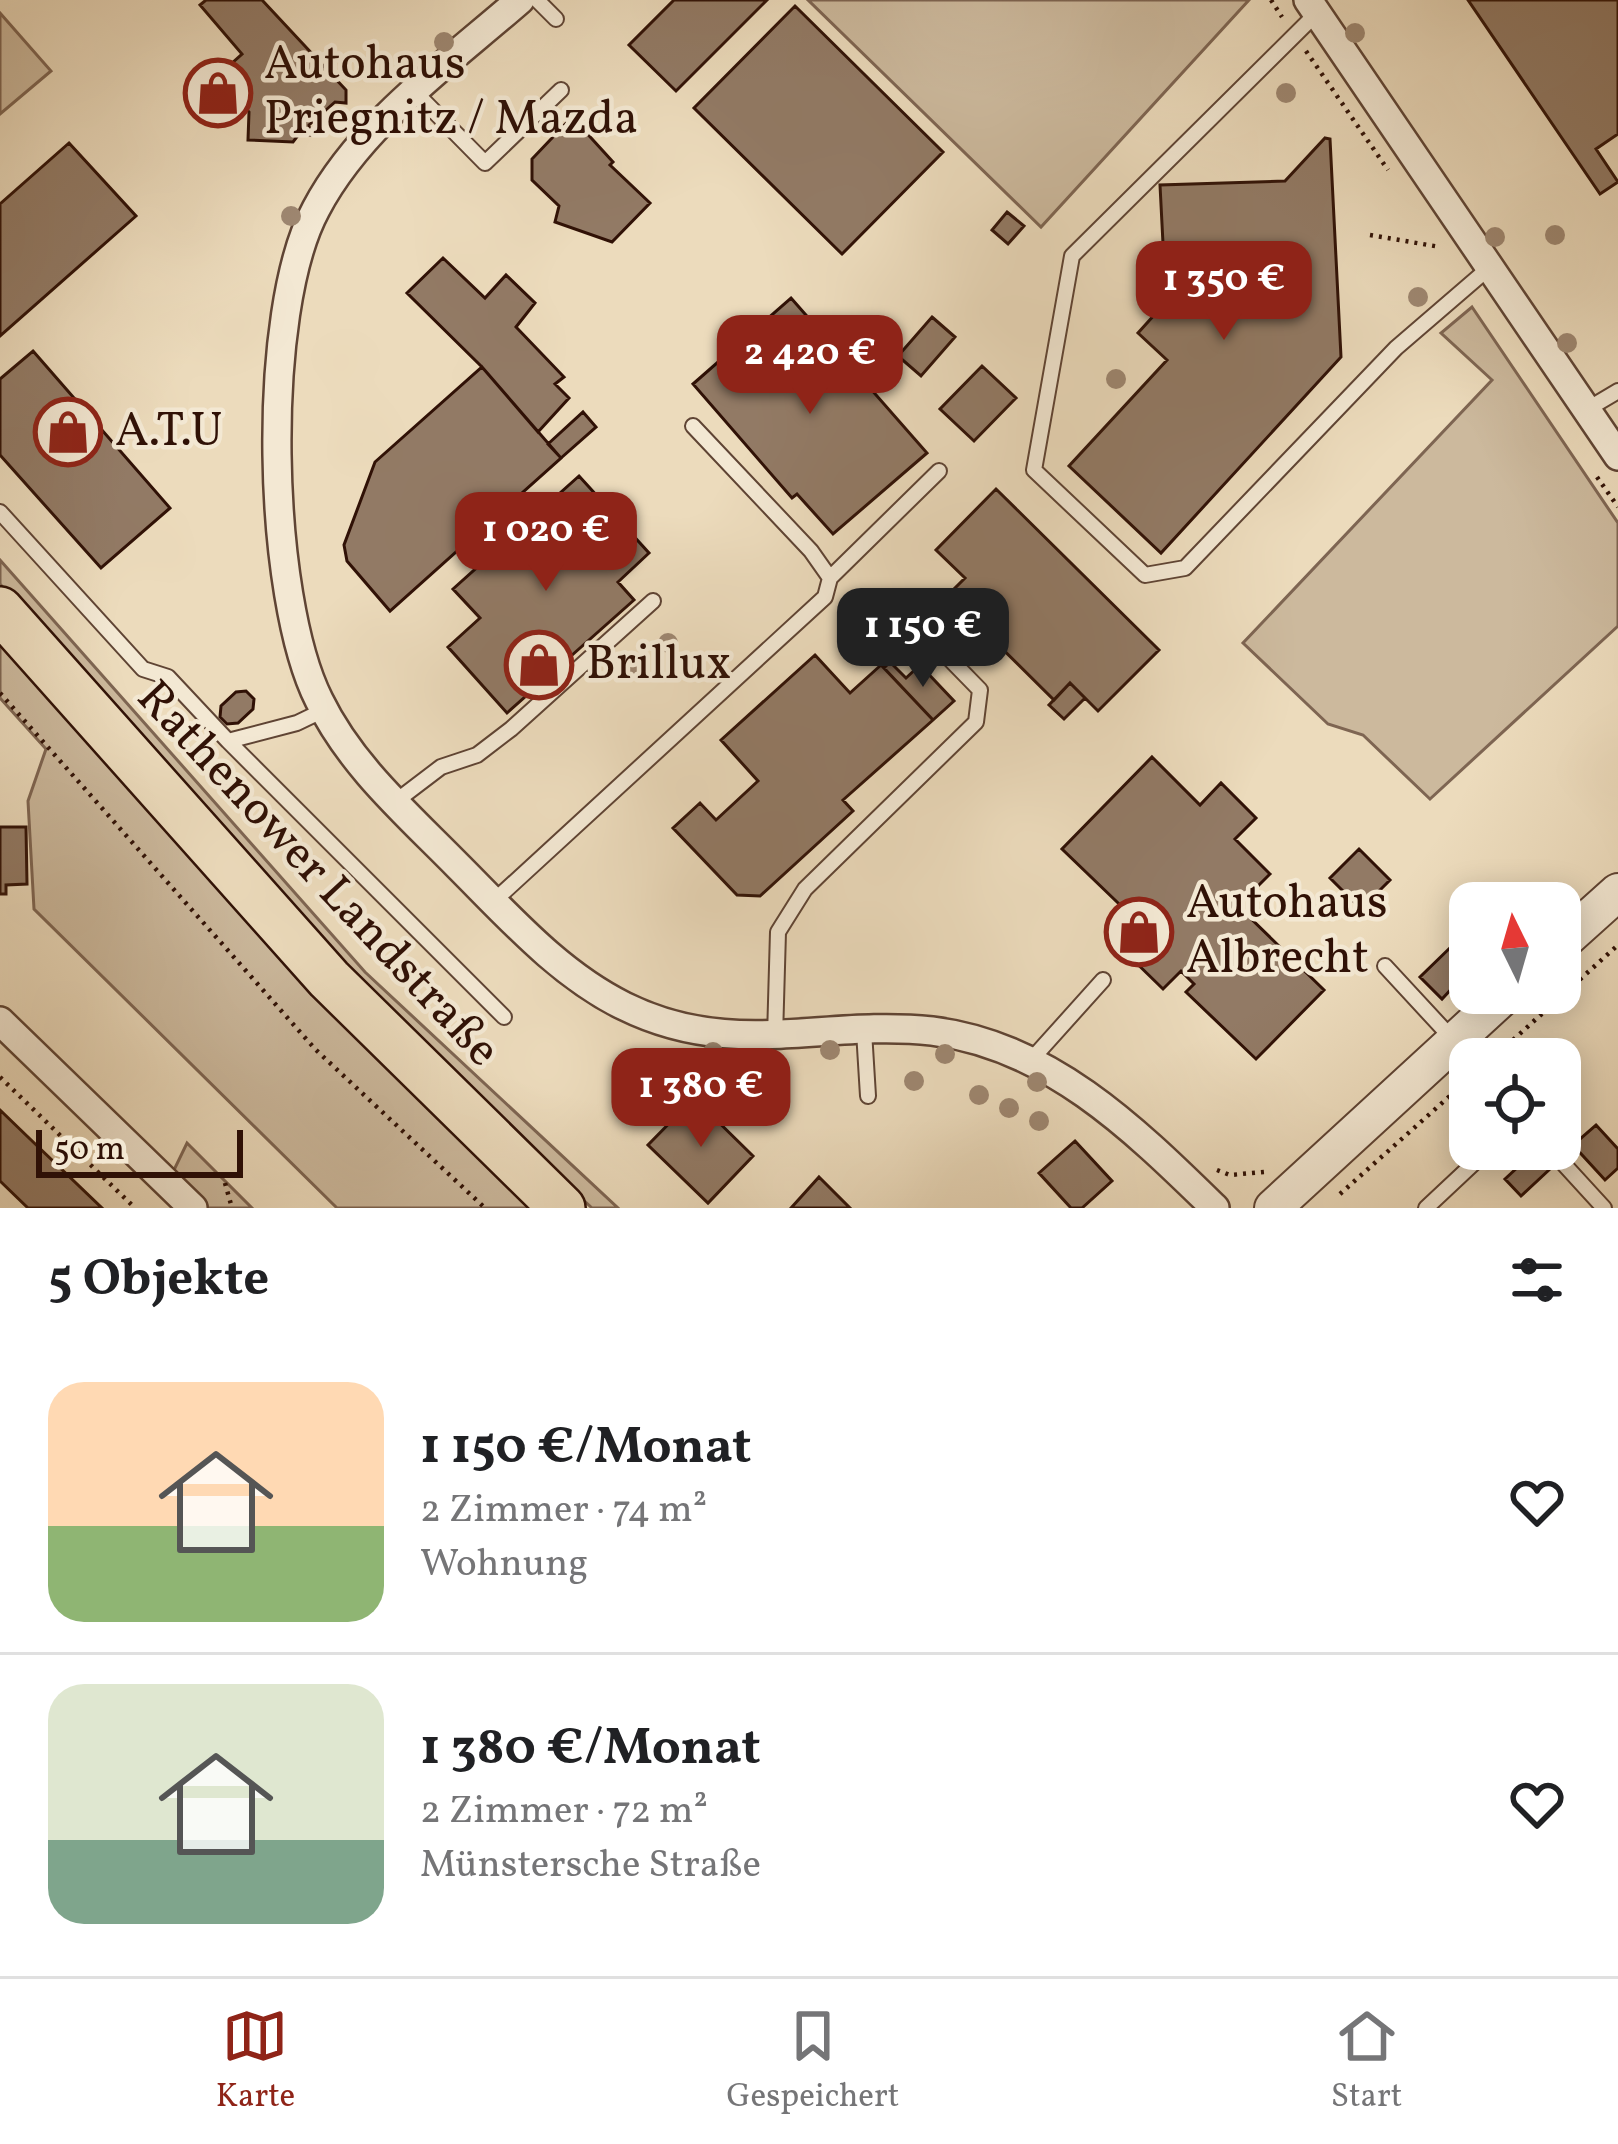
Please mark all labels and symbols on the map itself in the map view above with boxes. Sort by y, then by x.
place label: Autohaus Priegnitz / Mazda [264,32,638,154]
shop icon: Autohaus Priegnitz / Mazda [183,58,253,128]
pin: 1 350 € [1113,241,1335,343]
pin: 2 420 € [699,315,921,417]
shop icon: A.T.U [33,397,103,467]
place label: A.T.U [115,399,223,466]
pin: 1 020 € [435,492,657,594]
pin: 1 150 € [812,588,1034,690]
shop icon: Brillux [504,630,574,700]
place label: Brillux [586,632,731,699]
street label: Rathenower Landstraße [120,667,514,1083]
place label: Autohaus Albrecht [1186,871,1387,993]
north arrow [1449,882,1581,1014]
shop icon: Autohaus Albrecht [1104,897,1174,967]
pin: 1 380 € [590,1048,812,1150]
scale bar [36,1124,243,1177]

